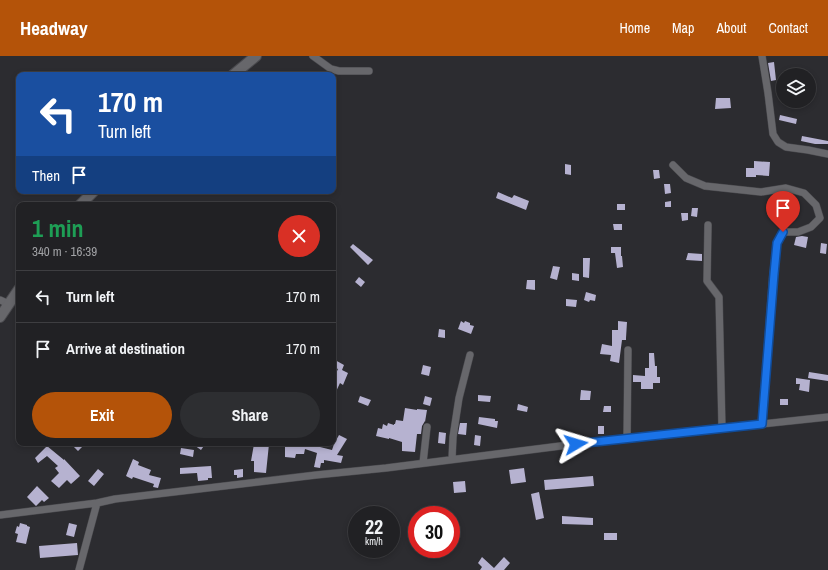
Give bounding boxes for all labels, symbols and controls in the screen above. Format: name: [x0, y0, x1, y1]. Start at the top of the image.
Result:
text: Headway: [20, 15, 88, 41]
text: Home: [619, 19, 650, 37]
text: Map: [672, 19, 694, 37]
text: About: [716, 19, 746, 37]
text: Contact: [768, 19, 808, 37]
map controls: [776, 68, 816, 108]
button: layers: [776, 68, 816, 108]
text: 170 m: [98, 83, 163, 121]
icon: left: [32, 88, 84, 140]
text: Turn left: [98, 119, 151, 144]
icon: arrive: [68, 164, 90, 186]
text: Then: [32, 165, 60, 186]
pin: [766, 191, 800, 232]
icon: arrive: [772, 197, 794, 219]
text: 1 min: [32, 212, 83, 244]
button: close: [278, 215, 320, 257]
text: 340 m · 16:39: [32, 243, 97, 260]
icon: left: [32, 286, 54, 308]
text: Turn left: [66, 286, 114, 307]
text: 170 m: [286, 286, 320, 307]
icon: arrive: [32, 338, 54, 360]
text: Arrive at destination: [66, 338, 185, 359]
text: 170 m: [286, 338, 320, 359]
button: Exit: [32, 392, 172, 438]
button: Share: [180, 392, 320, 438]
position arrow: [555, 423, 597, 465]
speed limit sign: 30: [408, 506, 460, 558]
text: 22: [365, 513, 383, 540]
text: km/h: [365, 535, 383, 548]

